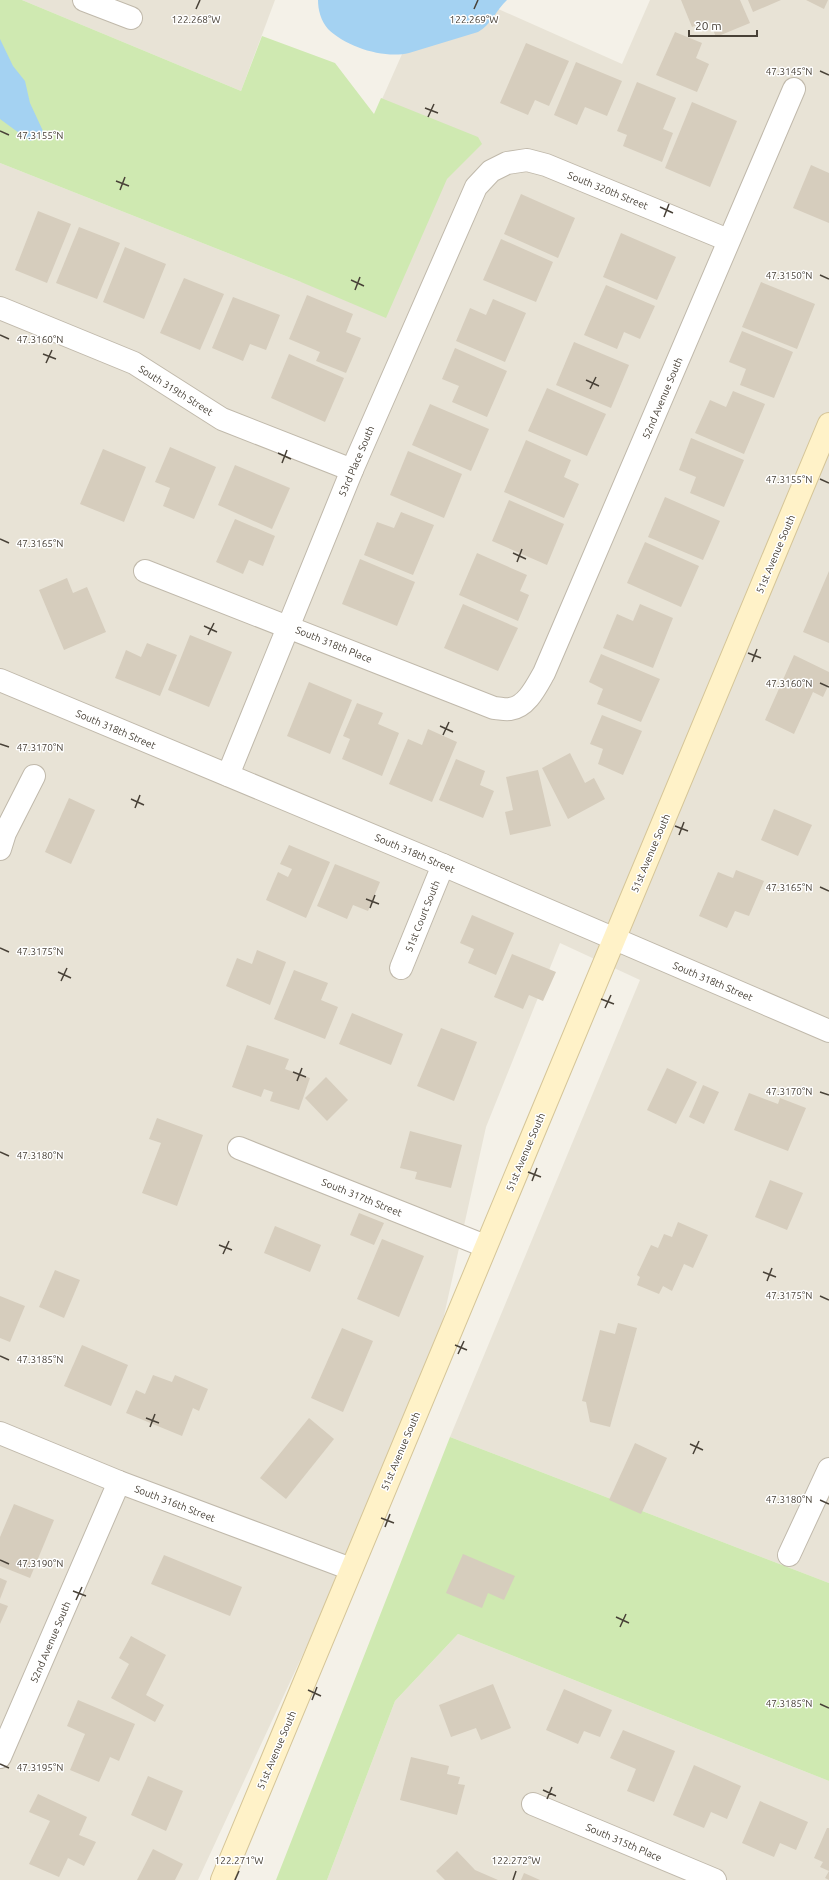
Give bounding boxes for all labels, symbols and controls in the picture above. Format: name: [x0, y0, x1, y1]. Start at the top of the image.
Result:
scale bar: [689, 12, 757, 38]
text: 122.268°W: [172, 14, 220, 25]
text: 122.269°W: [450, 14, 498, 25]
text: 20 m: [695, 19, 722, 32]
text: 47.3145°N: [766, 66, 812, 77]
text: 47.3155°N: [17, 130, 63, 141]
street label: South 320th Street: [566, 169, 650, 212]
text: 47.3150°N: [766, 270, 812, 281]
text: 47.3160°N: [17, 334, 63, 345]
street label: 52nd Avenue South: [640, 356, 685, 441]
street label: South 319th Street: [137, 363, 215, 418]
street label: 53rd Place South: [337, 424, 376, 498]
text: 47.3155°N: [766, 474, 812, 485]
street label: 51st Avenue South: [754, 513, 797, 595]
text: 47.3165°N: [17, 538, 63, 549]
street label: South 318th Place: [294, 624, 374, 665]
text: 47.3160°N: [766, 678, 812, 689]
street label: South 318th Street: [74, 708, 157, 751]
text: 47.3170°N: [17, 742, 63, 753]
street label: 51st Avenue South: [629, 812, 672, 894]
street label: South 318th Street: [373, 832, 456, 875]
street label: 51st Court South: [403, 879, 442, 953]
text: 47.3165°N: [766, 882, 812, 893]
text: 47.3175°N: [17, 946, 63, 957]
street label: South 318th Street: [671, 960, 754, 1003]
text: 47.3170°N: [766, 1086, 812, 1097]
street label: 51st Avenue South: [504, 1111, 547, 1193]
text: 47.3180°N: [17, 1150, 63, 1161]
street label: South 317th Street: [320, 1176, 404, 1219]
text: 47.3175°N: [766, 1290, 812, 1301]
text: 47.3185°N: [17, 1354, 63, 1365]
street label: 51st Avenue South: [379, 1410, 422, 1492]
street label: South 316th Street: [133, 1483, 217, 1524]
text: 47.3180°N: [766, 1494, 812, 1505]
text: 47.3190°N: [17, 1558, 63, 1569]
street label: 52nd Avenue South: [28, 1600, 73, 1685]
text: 47.3185°N: [766, 1698, 812, 1709]
street label: 51st Avenue South: [255, 1709, 298, 1791]
text: 47.3195°N: [17, 1762, 63, 1773]
street label: South 315th Place: [584, 1821, 663, 1863]
text: 122.271°W: [215, 1855, 263, 1866]
text: 122.272°W: [492, 1855, 540, 1866]

